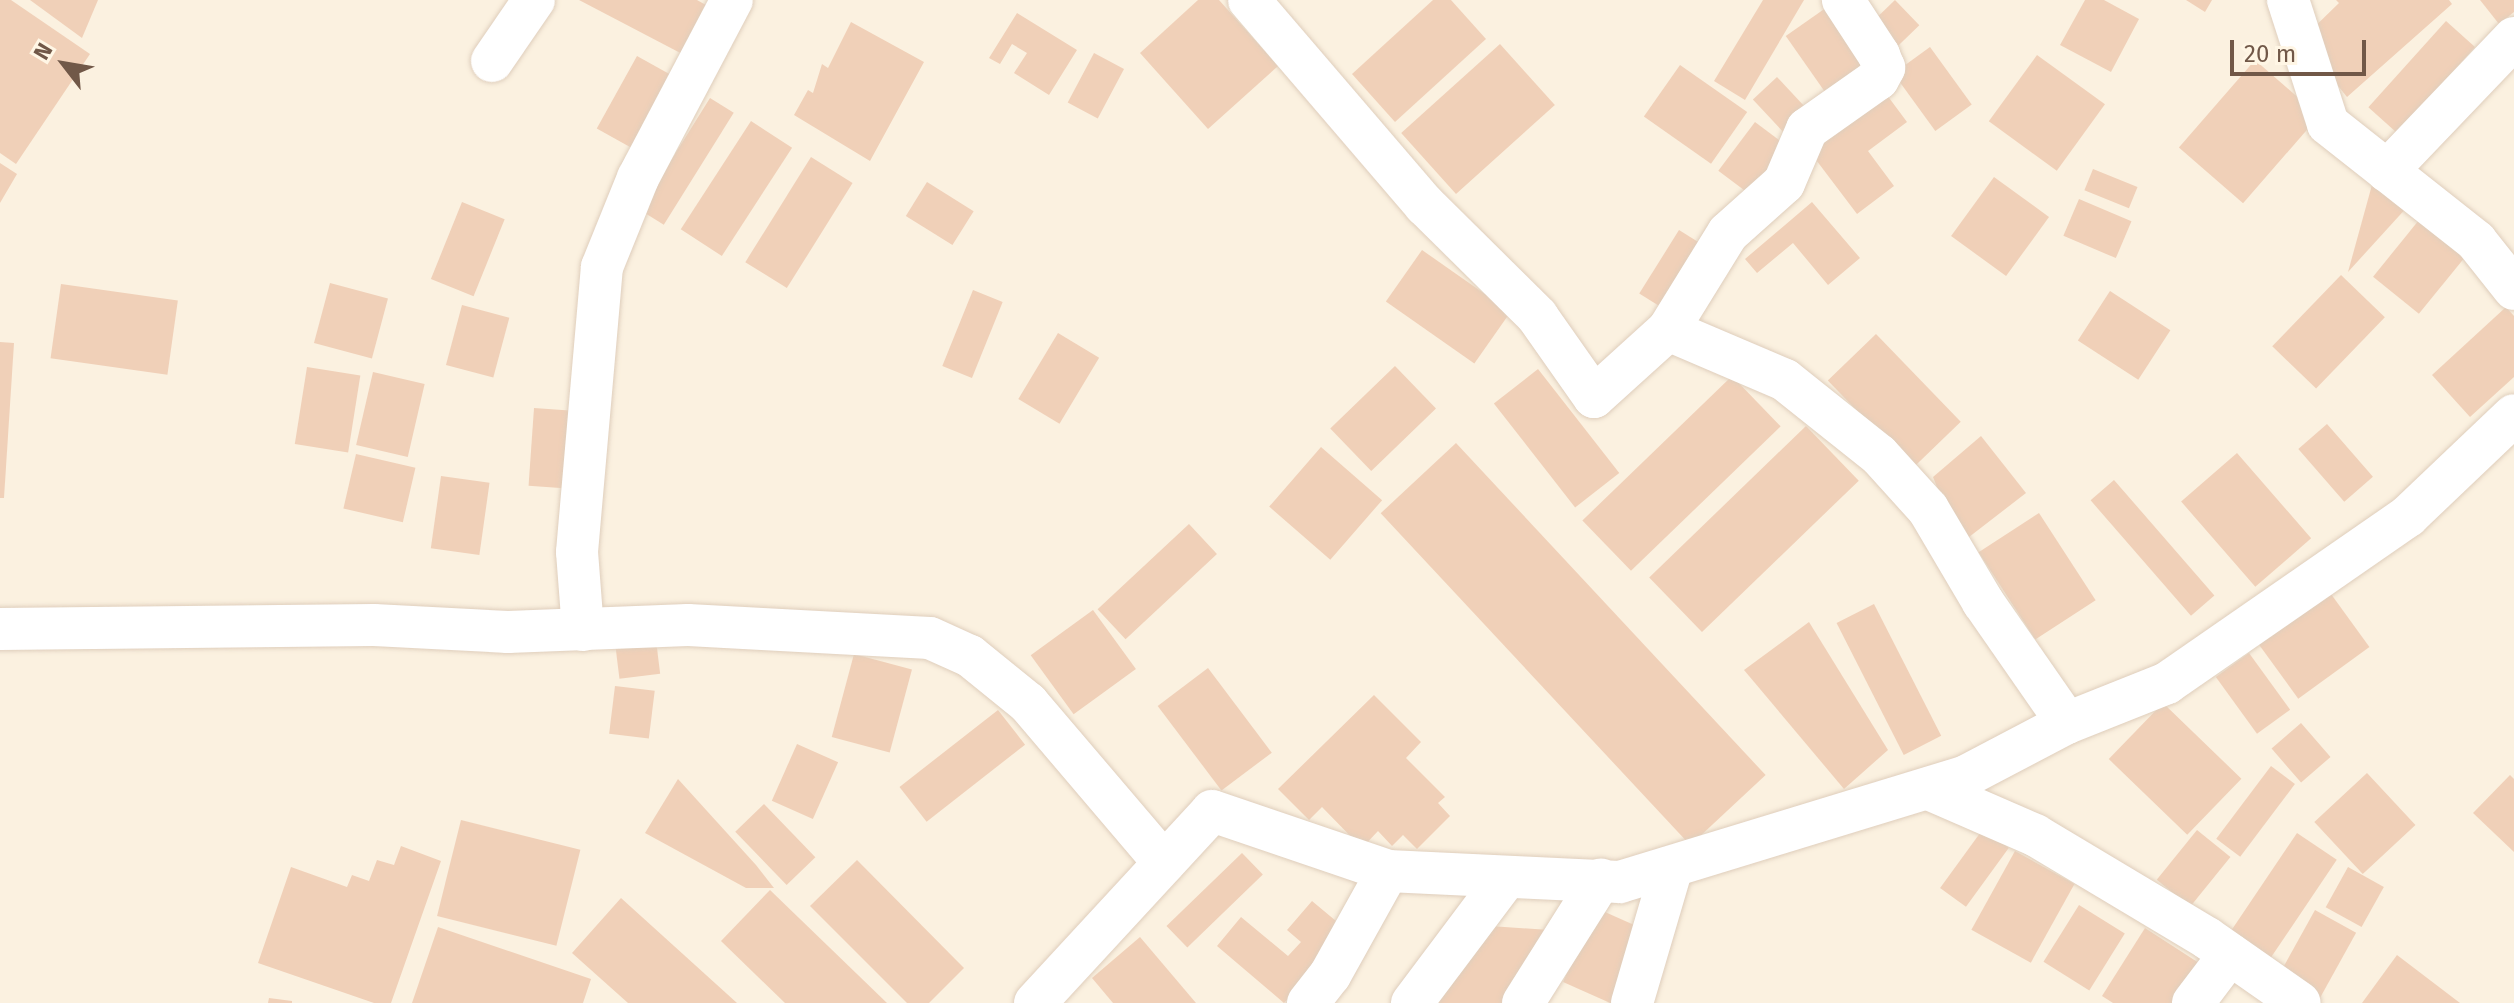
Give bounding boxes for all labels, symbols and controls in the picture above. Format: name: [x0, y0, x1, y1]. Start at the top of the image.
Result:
north arrow: [24, 24, 104, 104]
scale bar: [2234, 24, 2370, 74]
text: N: [28, 38, 58, 65]
text: 20 m: [2244, 40, 2296, 68]

